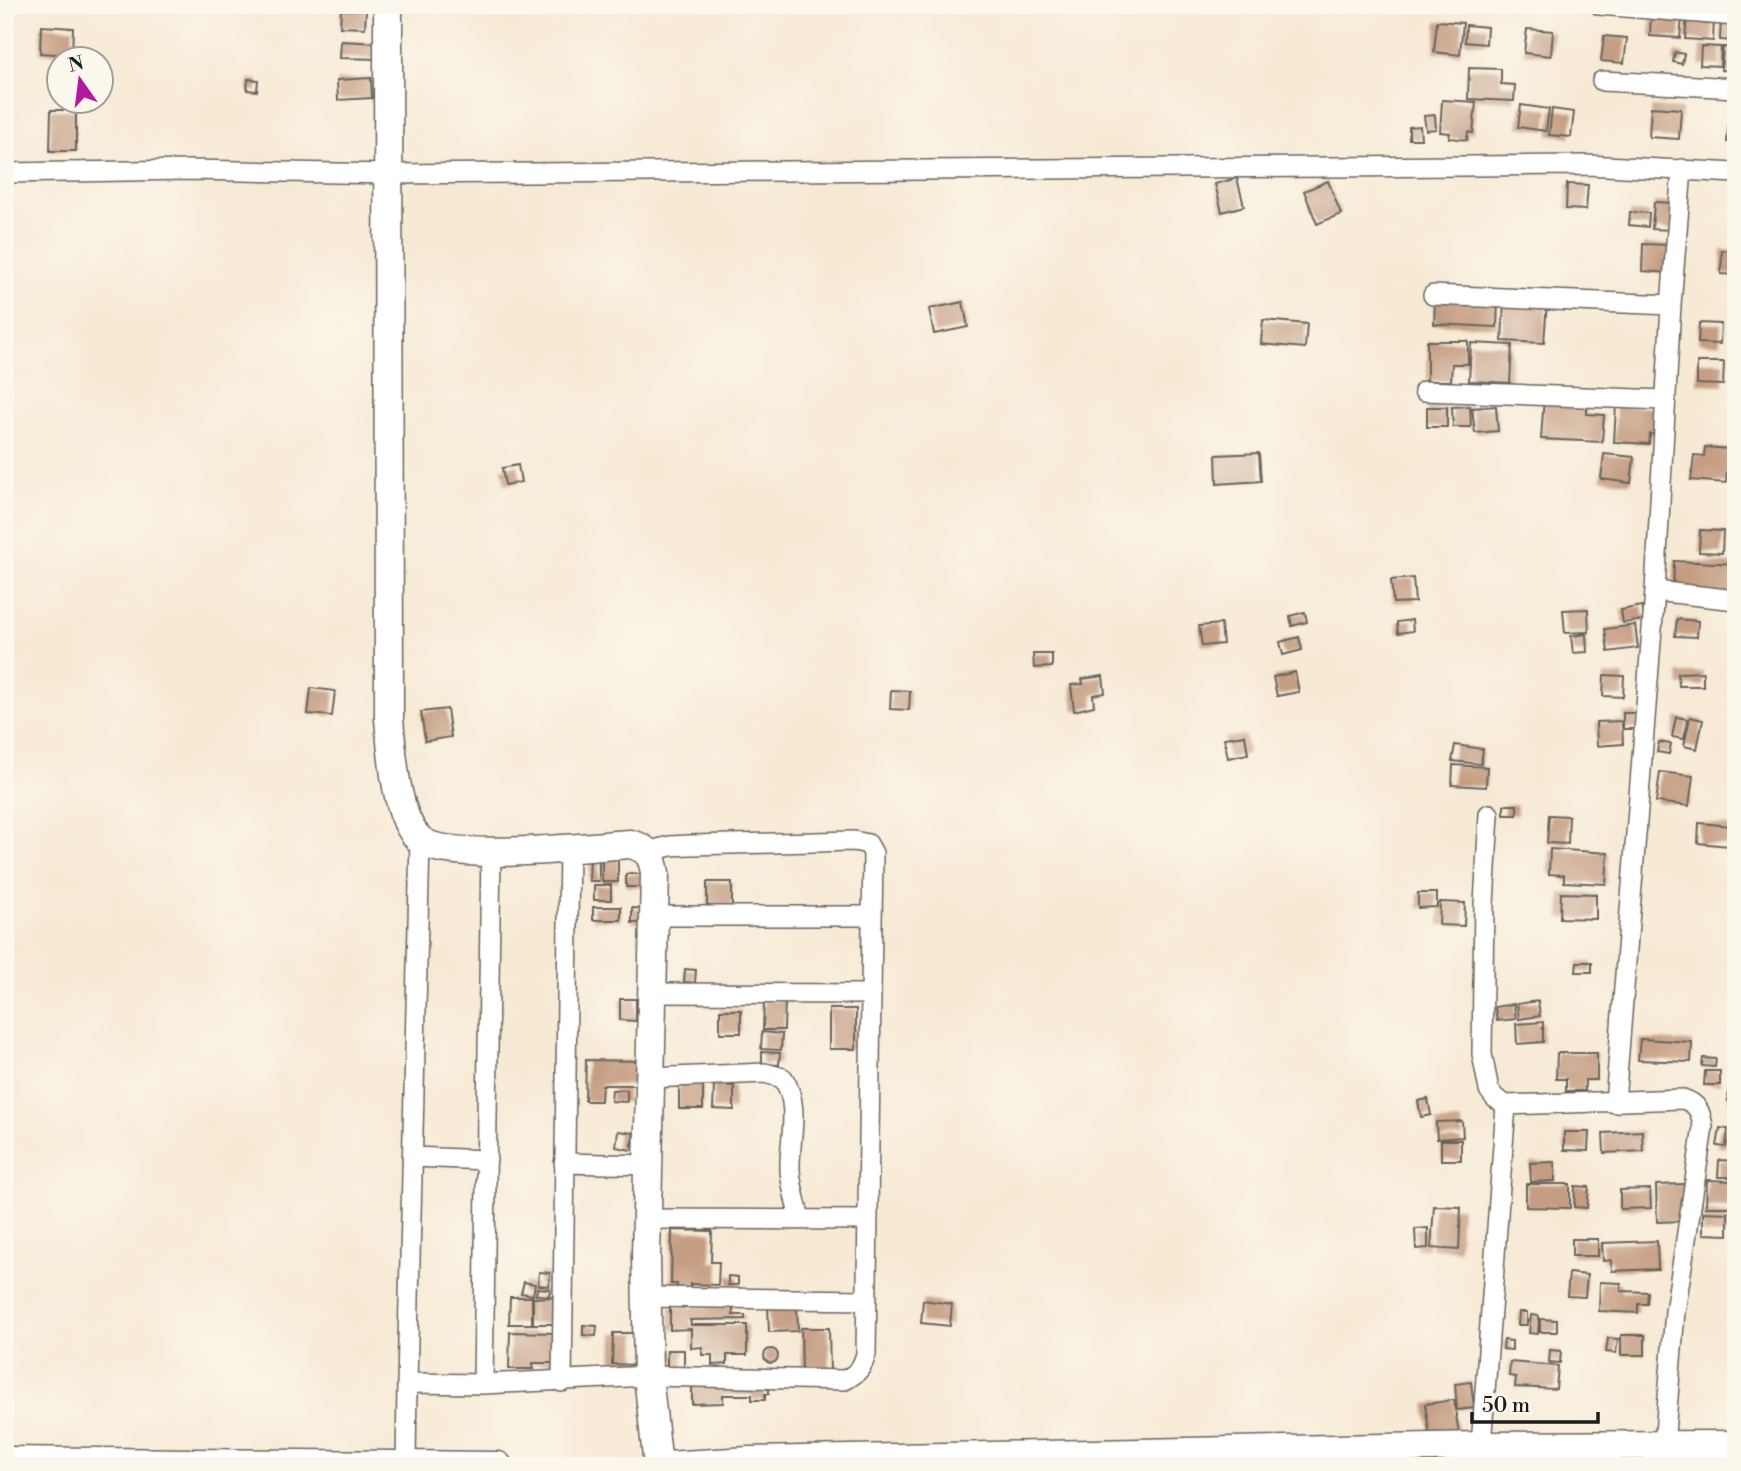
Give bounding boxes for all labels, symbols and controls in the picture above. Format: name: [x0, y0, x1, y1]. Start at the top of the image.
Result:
north arrow: [46, 46, 116, 116]
text: N: [66, 51, 86, 78]
scale bar: [1472, 1380, 1598, 1424]
text: 50 m: [1482, 1393, 1530, 1419]

